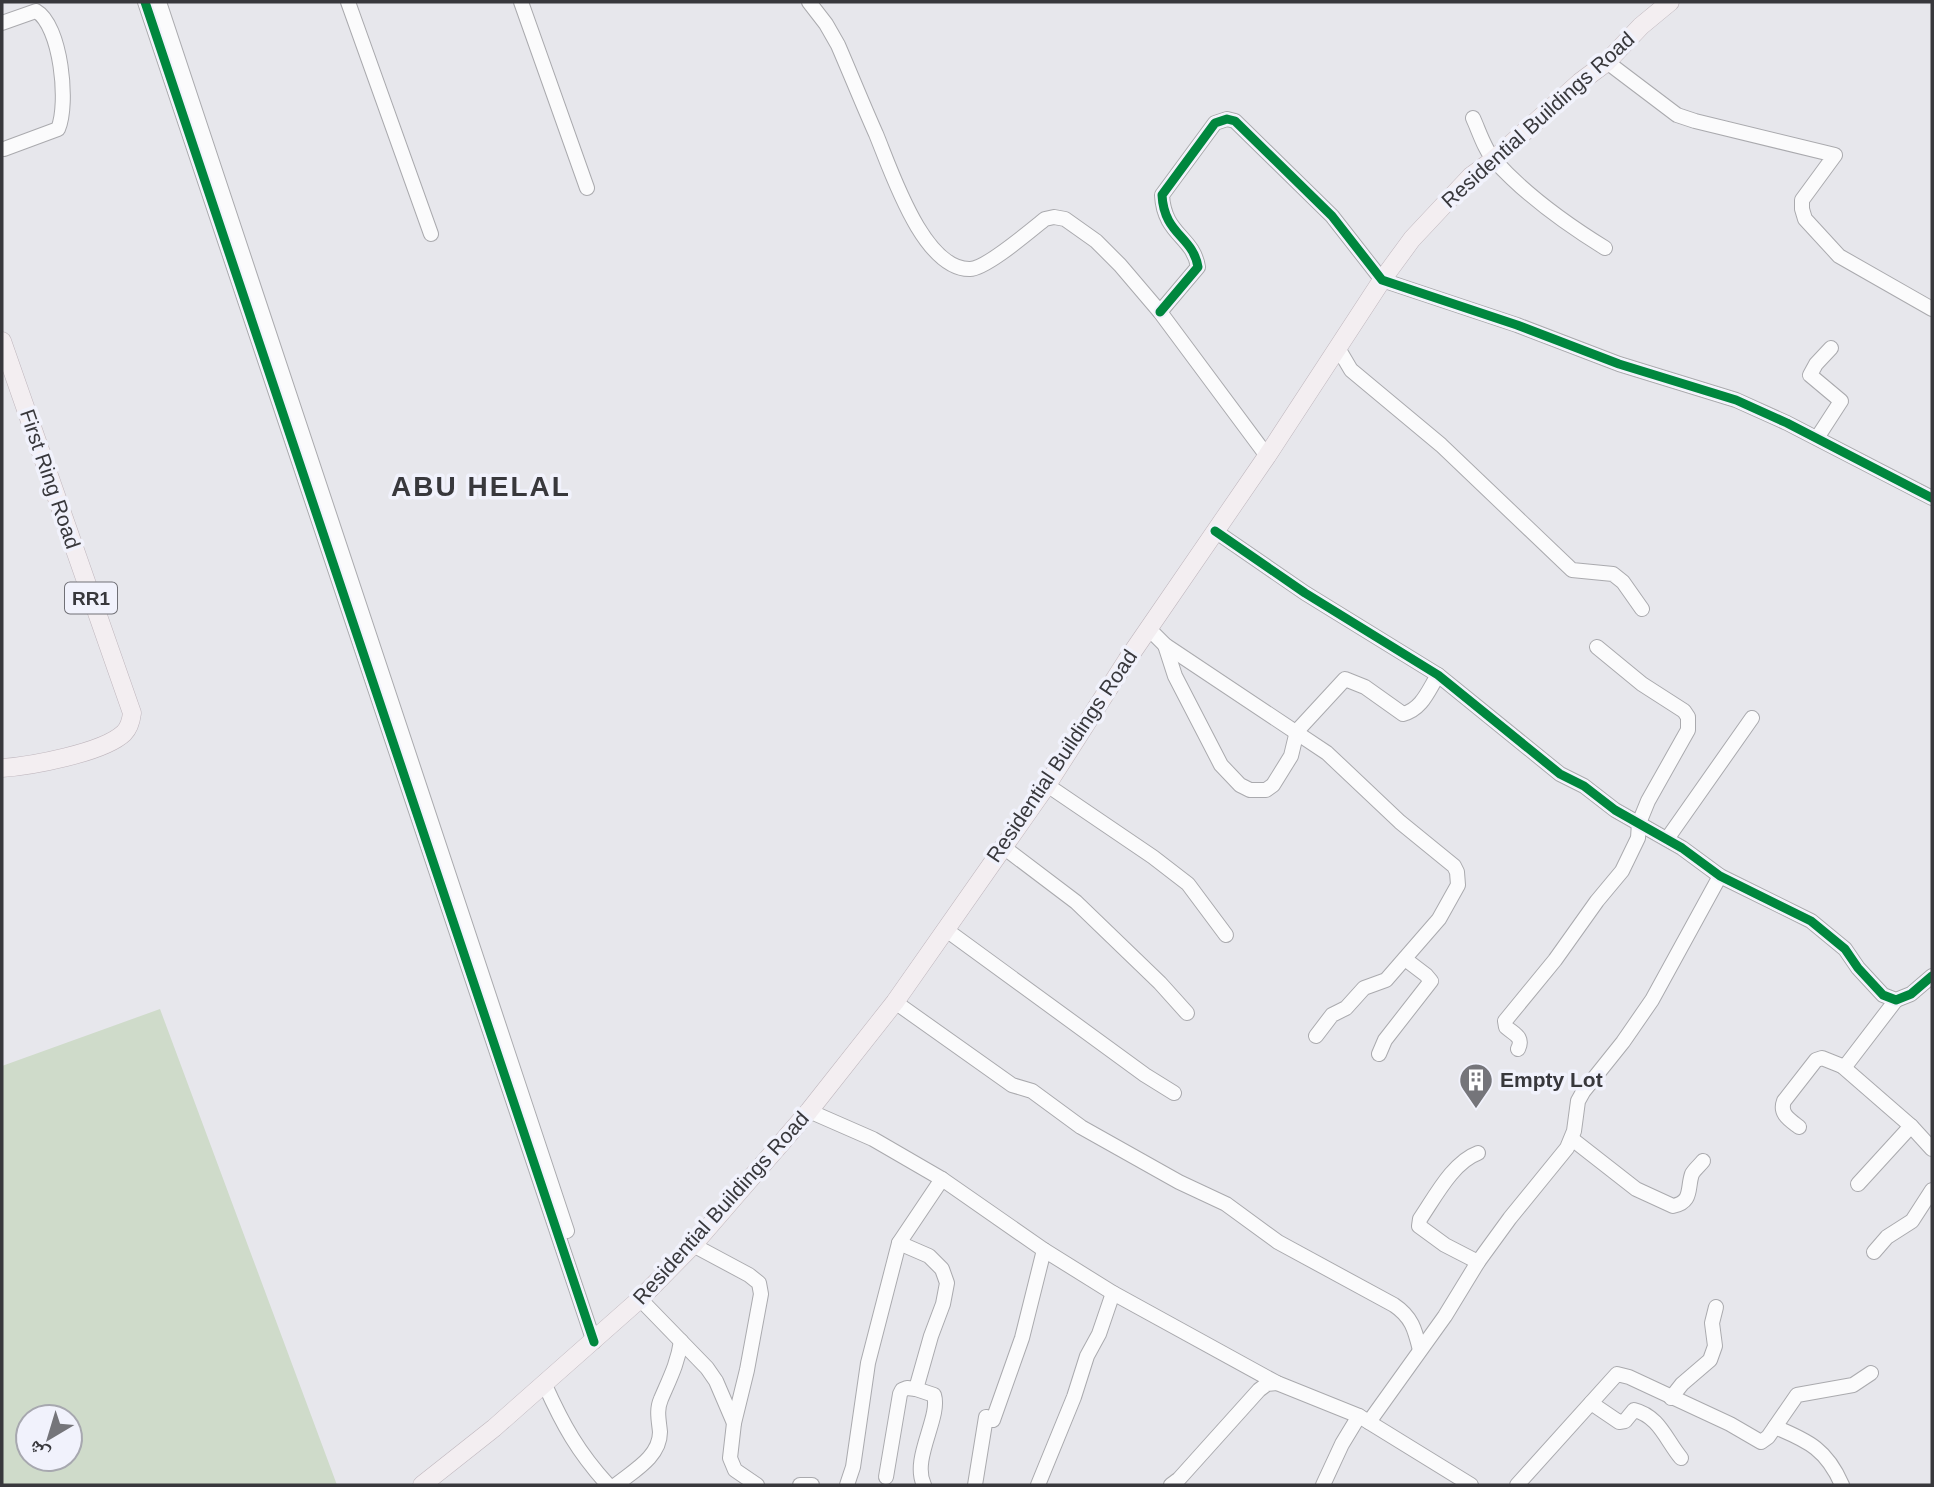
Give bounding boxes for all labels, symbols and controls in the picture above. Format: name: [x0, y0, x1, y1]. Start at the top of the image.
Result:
street label: Residential Buildings Road: [1437, 27, 1639, 212]
street label: First Ring Road: [16, 406, 85, 552]
district label: ABU HELAL: [391, 471, 571, 502]
road number: RR1: [65, 582, 117, 614]
street label: Residential Buildings Road: [982, 645, 1141, 866]
building icon: Empty Lot: [1457, 1061, 1495, 1110]
place label: Empty Lot: [1500, 1068, 1603, 1091]
street label: Residential Buildings Road: [628, 1107, 813, 1309]
north arrow: [14, 1403, 84, 1473]
text: ش: [24, 1436, 54, 1465]

